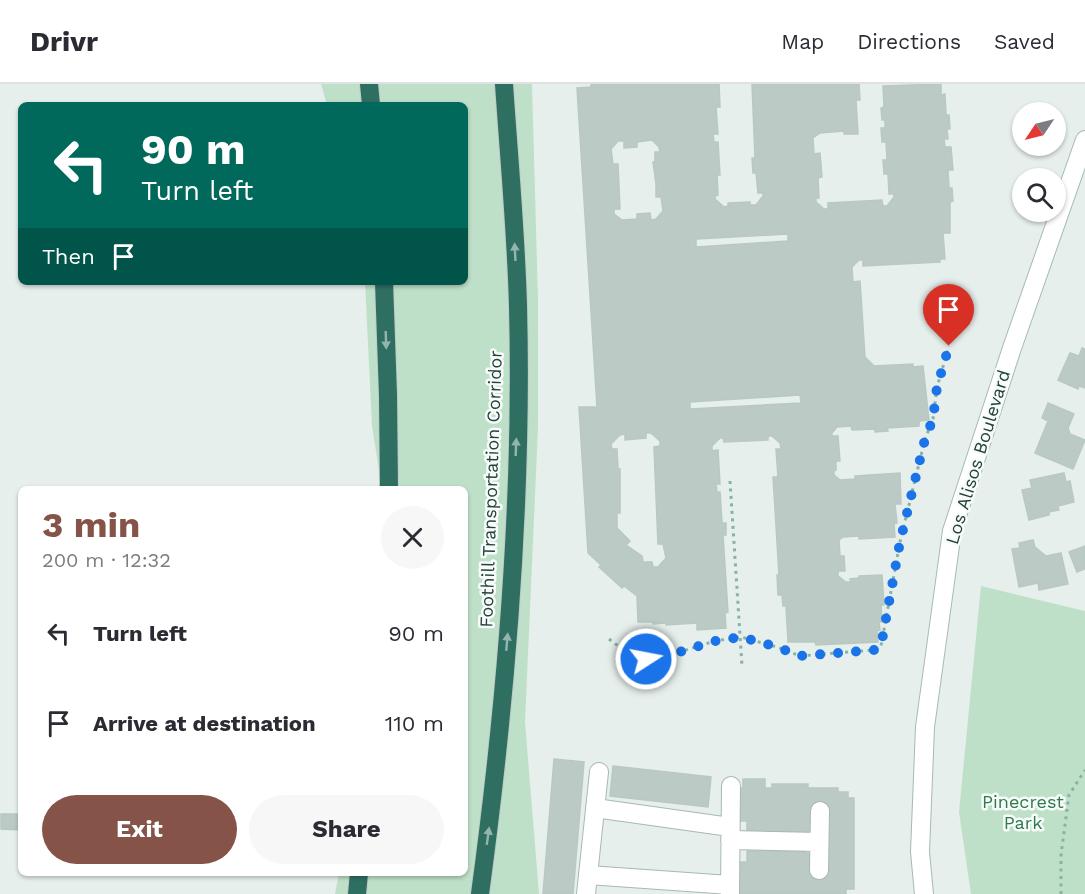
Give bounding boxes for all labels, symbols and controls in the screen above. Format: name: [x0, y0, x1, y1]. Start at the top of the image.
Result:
text: Drivr: [30, 25, 98, 58]
text: Map: [781, 29, 824, 54]
text: Directions: [857, 29, 961, 54]
text: Saved: [994, 29, 1055, 54]
north arrow: [1012, 102, 1066, 156]
map controls: [1012, 102, 1066, 222]
text: 90 m: [141, 125, 245, 174]
icon: left: [42, 126, 120, 204]
button: search: [1012, 168, 1066, 222]
text: Turn left: [141, 175, 253, 207]
icon: arrive: [107, 240, 140, 273]
one-way arrow: [510, 243, 519, 262]
text: Then: [42, 244, 95, 269]
pin: [923, 284, 974, 346]
icon: arrive: [932, 293, 965, 326]
one-way arrow: [382, 331, 391, 350]
street label: Foothill Transportation Corridor: [475, 350, 506, 628]
street label: Los Alisos Boulevard: [941, 367, 1014, 547]
one-way arrow: [512, 438, 521, 457]
text: 3 min: [42, 504, 140, 546]
button: close: [381, 506, 444, 569]
text: 200 m · 12:32: [42, 548, 171, 572]
icon: left: [42, 617, 75, 650]
text: Turn left: [93, 621, 187, 646]
text: 90 m: [388, 621, 444, 646]
position arrow: [614, 627, 678, 691]
one-way arrow: [502, 632, 512, 651]
icon: arrive: [42, 707, 75, 740]
text: Arrive at destination: [93, 711, 316, 736]
text: 110 m: [385, 711, 444, 736]
park label: Pinecrest Park: [982, 791, 1064, 833]
button: Exit: [42, 795, 237, 864]
button: Share: [249, 795, 444, 864]
one-way arrow: [483, 826, 492, 845]

